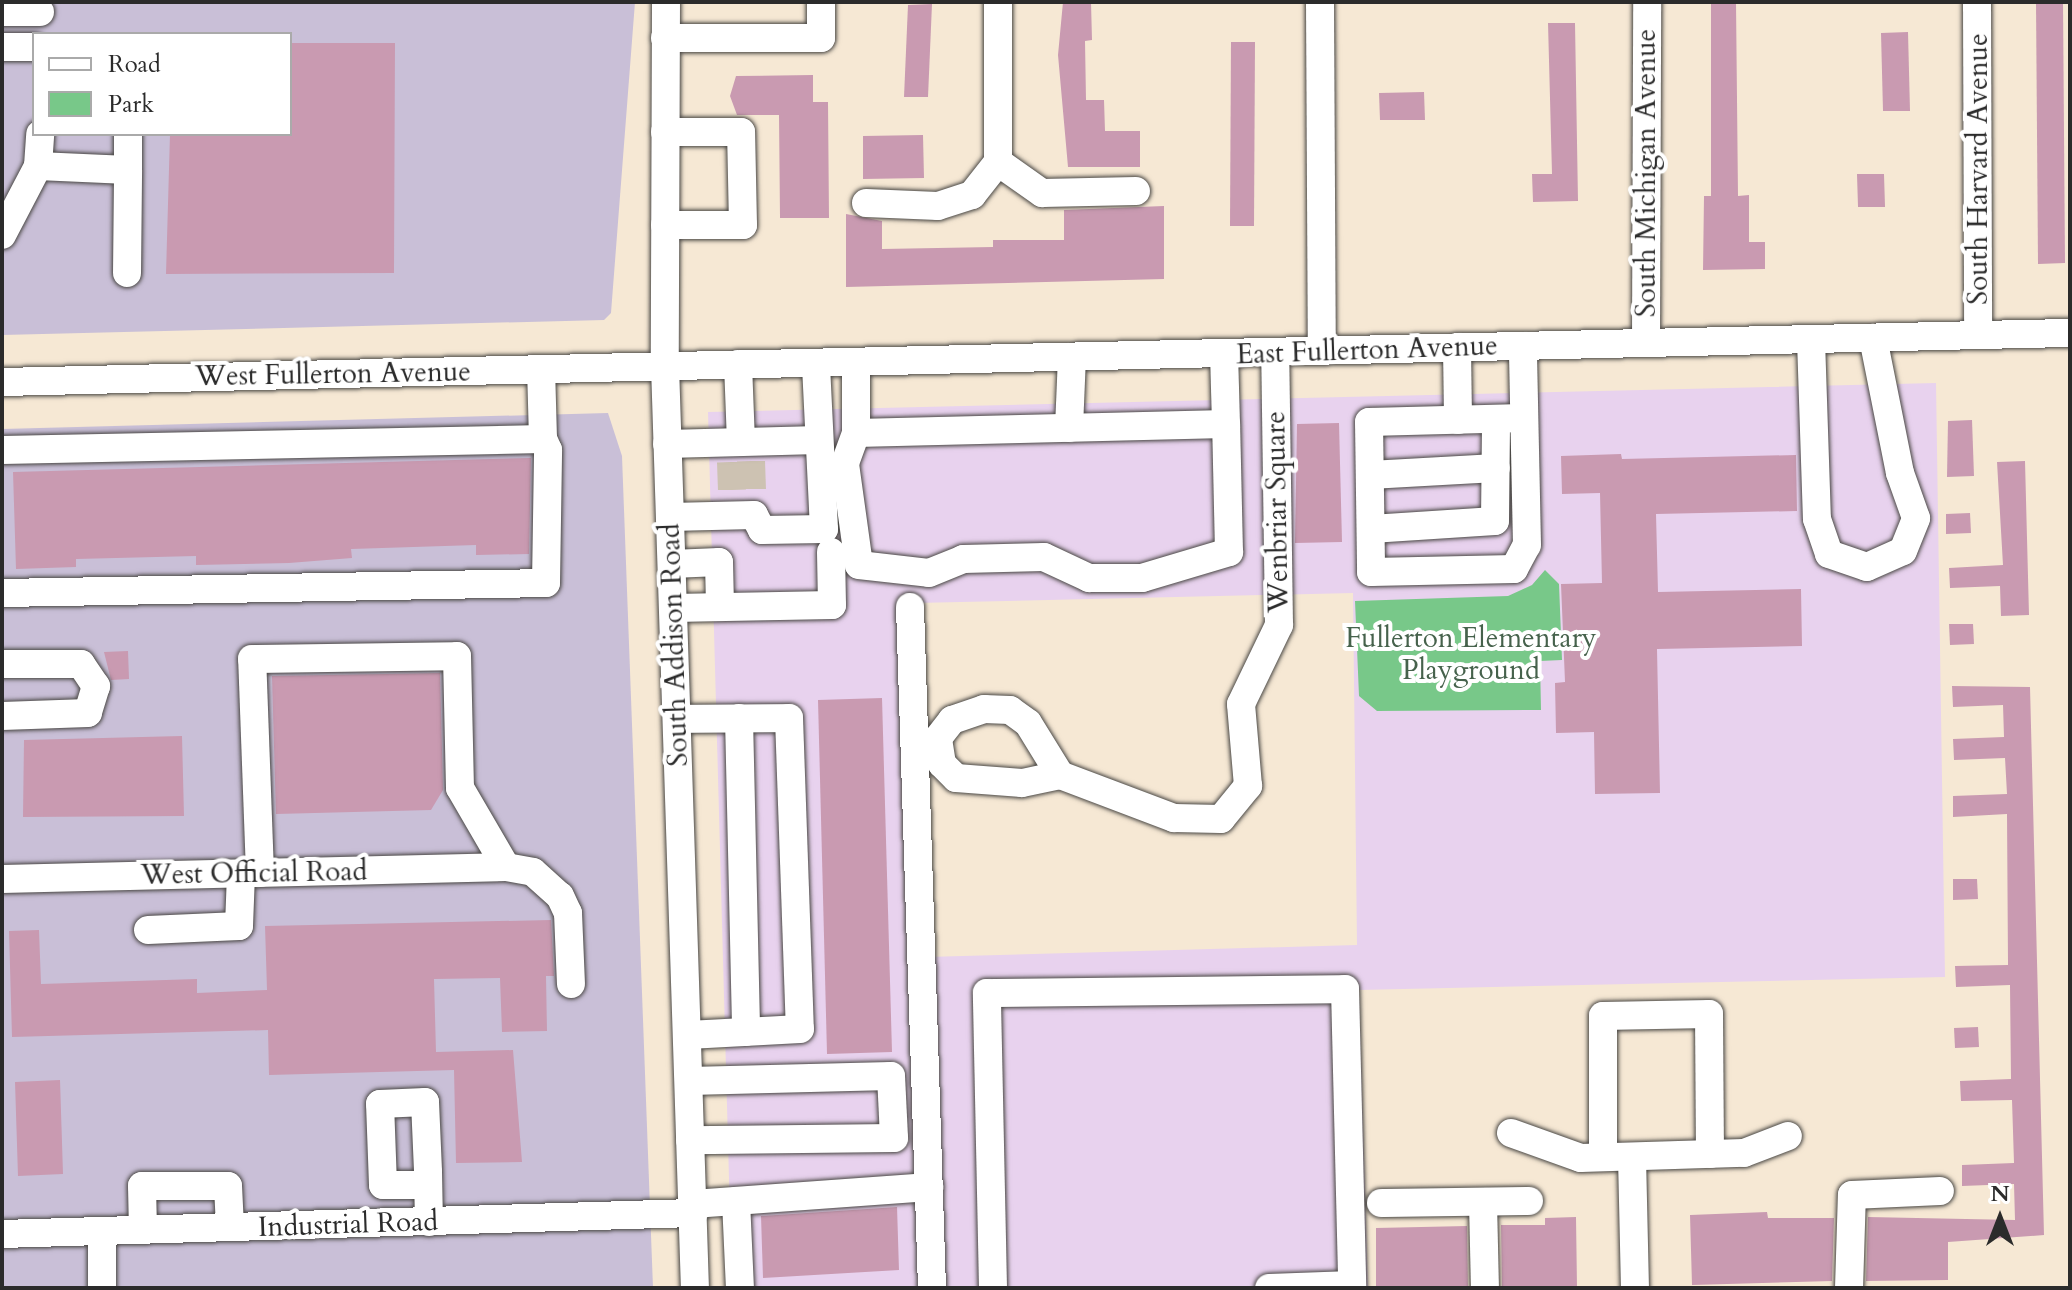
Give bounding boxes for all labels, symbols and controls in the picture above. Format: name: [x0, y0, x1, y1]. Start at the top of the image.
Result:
street label: South Michigan Avenue: [1629, 29, 1663, 317]
legend: [32, 32, 292, 136]
street label: South Harvard Avenue: [1961, 33, 1995, 305]
text: Road: [108, 48, 161, 81]
text: Park: [108, 88, 154, 121]
street label: East Fullerton Avenue: [1236, 329, 1498, 371]
street label: West Fullerton Avenue: [195, 355, 471, 393]
street label: Wenbriar Square: [1258, 411, 1296, 613]
street label: South Addison Road: [653, 523, 695, 767]
park label: Fullerton Elementary Playground: [1345, 621, 1597, 687]
street label: West Official Road: [140, 854, 368, 892]
north arrow: [1960, 1178, 2040, 1258]
text: N: [1990, 1179, 2010, 1209]
street label: Industrial Road: [257, 1204, 439, 1244]

